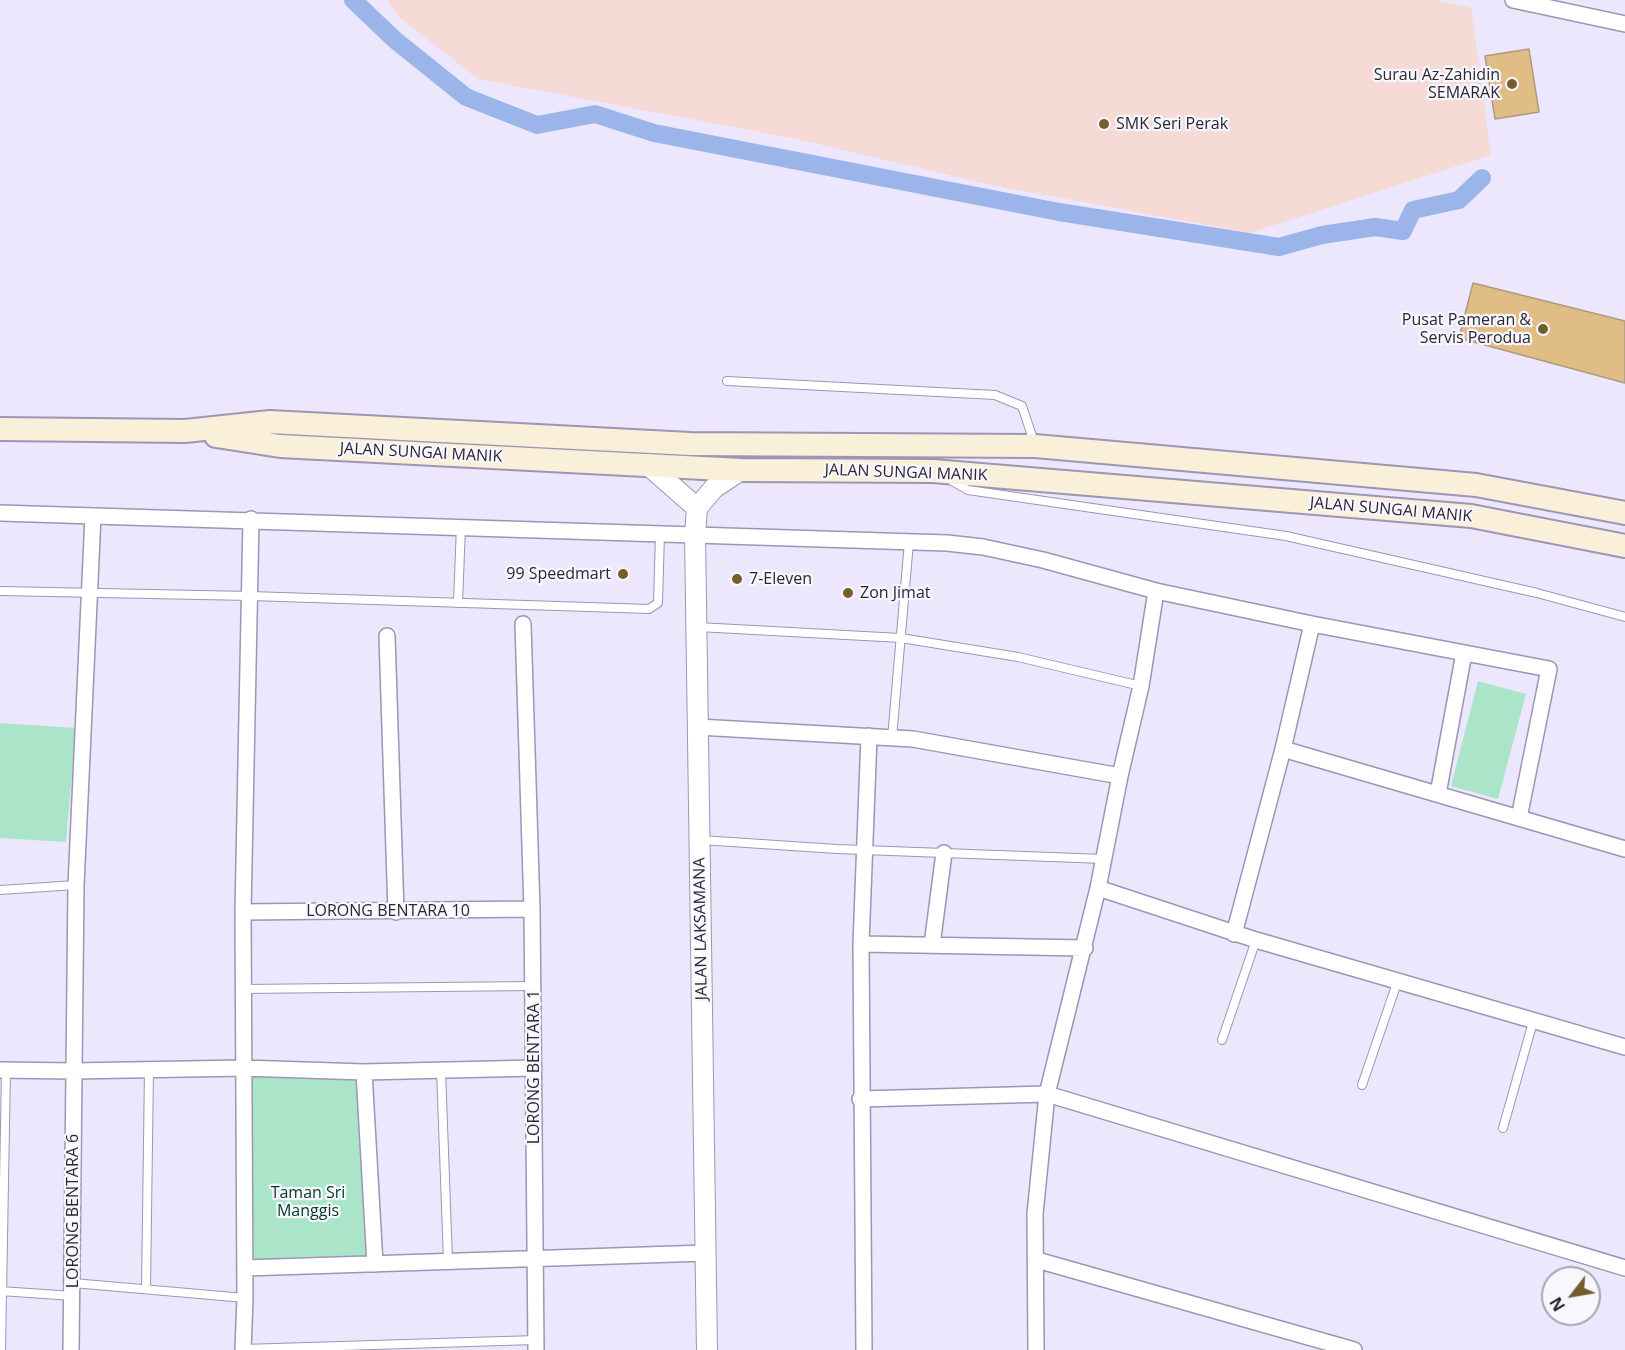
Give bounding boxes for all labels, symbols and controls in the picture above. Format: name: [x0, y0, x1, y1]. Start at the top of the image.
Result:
place label: Surau Az-Zahidin SEMARAK: [1374, 65, 1500, 103]
marker: Surau Az-Zahidin SEMARAK: [1505, 77, 1519, 91]
place label: SMK Seri Perak: [1116, 114, 1228, 134]
marker: SMK Seri Perak: [1097, 117, 1111, 131]
place label: Pusat Pameran & Servis Perodua: [1402, 310, 1531, 348]
marker: Pusat Pameran & Servis Perodua: [1536, 322, 1550, 336]
street label: JALAN SUNGAI MANIK: [339, 439, 503, 467]
street label: JALAN SUNGAI MANIK: [824, 461, 988, 485]
street label: JALAN SUNGAI MANIK: [1309, 493, 1473, 527]
place label: 99 Speedmart: [506, 564, 611, 584]
marker: 99 Speedmart: [616, 567, 630, 581]
place label: 7-Eleven: [749, 569, 812, 589]
marker: 7-Eleven: [730, 572, 744, 586]
place label: Zon Jimat: [860, 583, 930, 603]
marker: Zon Jimat: [841, 586, 855, 600]
street label: JALAN LAKSAMANA: [690, 857, 712, 1001]
street label: LORONG BENTARA 10: [306, 901, 470, 921]
street label: LORONG BENTARA 1: [524, 990, 544, 1144]
street label: LORONG BENTARA 6: [63, 1134, 83, 1288]
park label: Taman Sri Manggis: [271, 1183, 345, 1221]
north arrow: [1541, 1266, 1601, 1326]
text: N: [1545, 1293, 1570, 1315]

